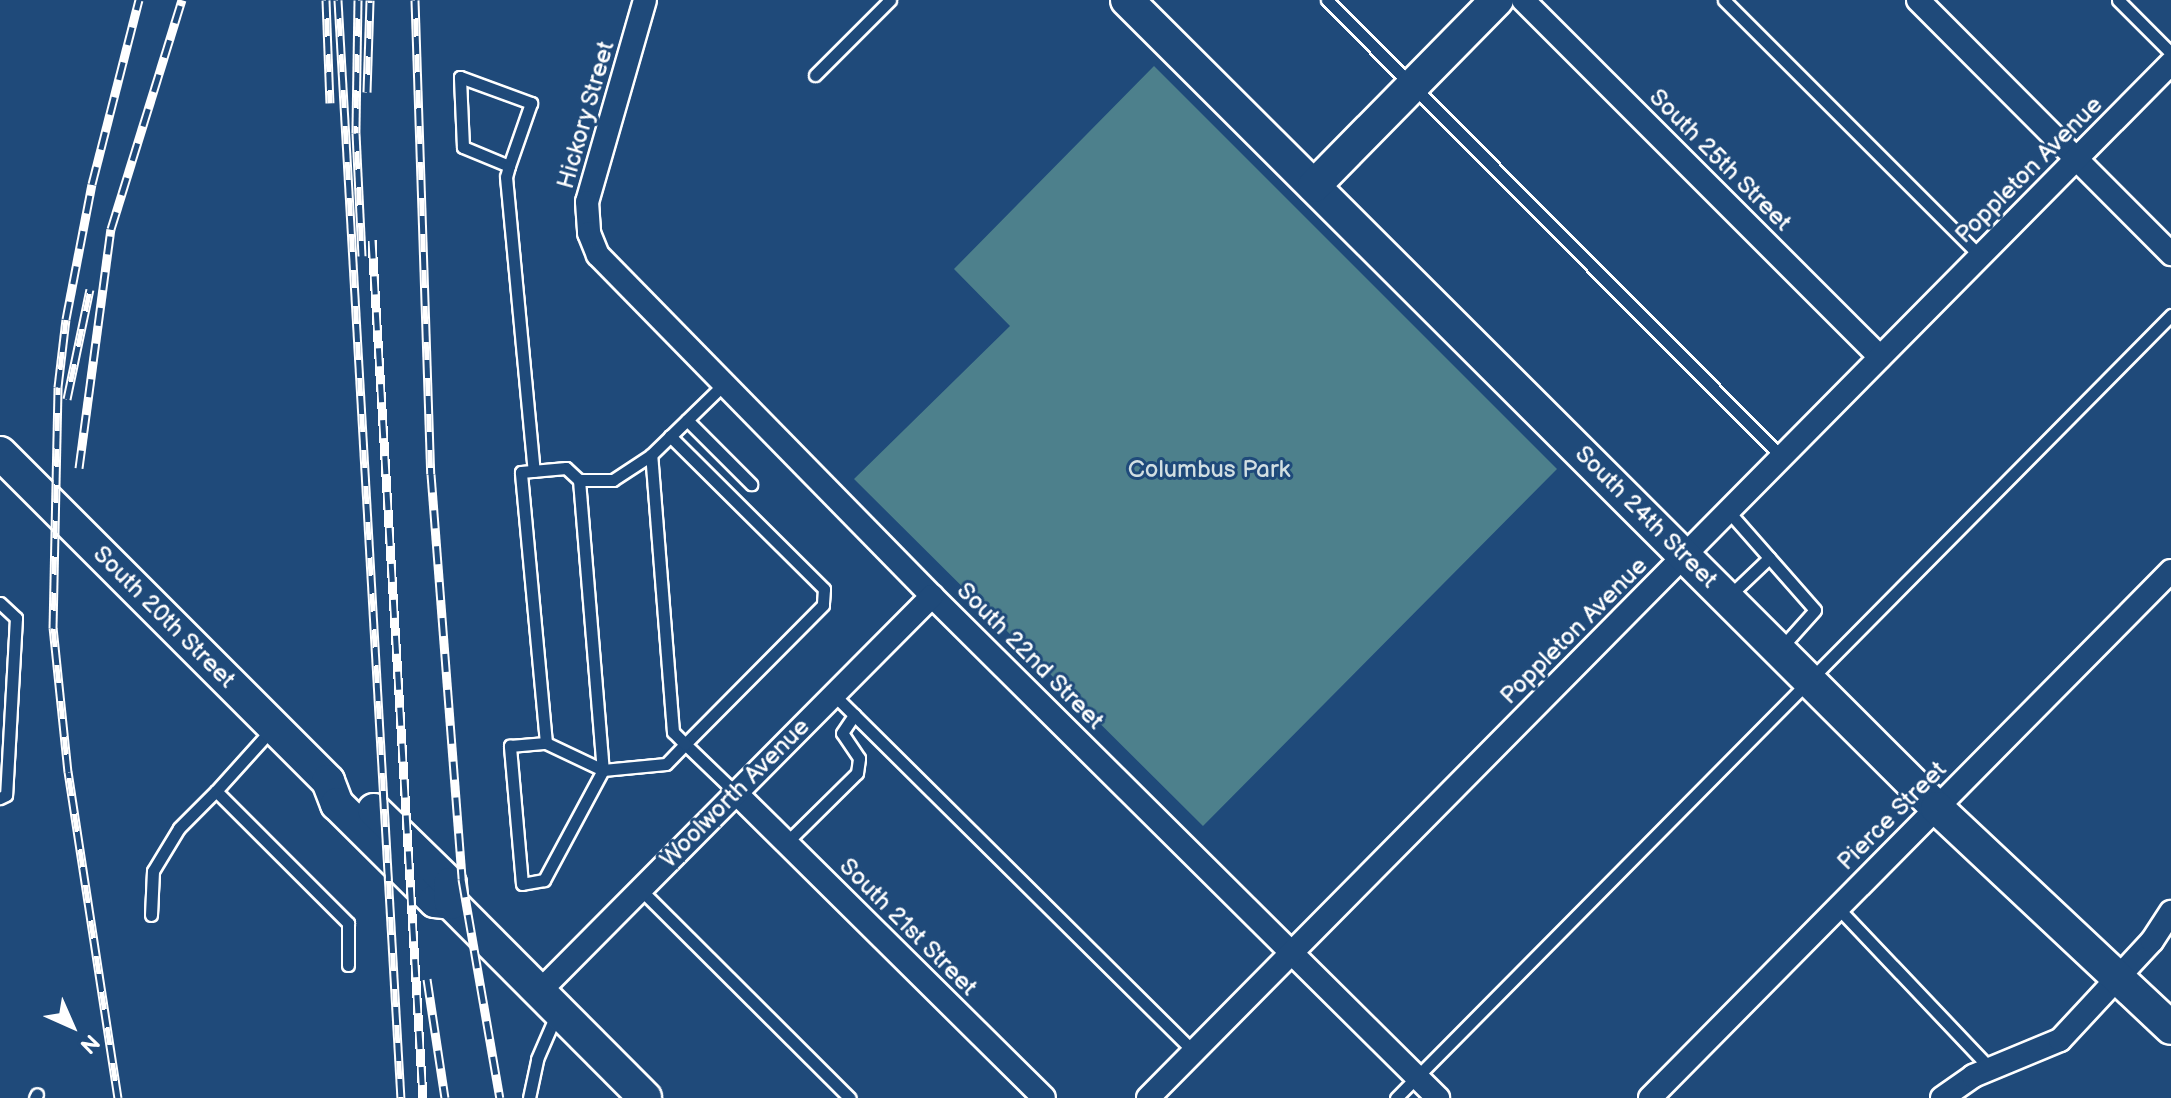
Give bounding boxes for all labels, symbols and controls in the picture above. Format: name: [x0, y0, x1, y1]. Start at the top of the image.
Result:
street label: Hickory Street: [551, 37, 621, 193]
street label: South 25th Street: [1643, 83, 1797, 237]
street label: Poppleton Avenue: [1950, 91, 2108, 249]
street label: South 24th Street: [1569, 440, 1723, 594]
park label: Columbus Park: [1128, 456, 1290, 484]
street label: South 20th Street: [87, 540, 241, 694]
street label: Poppleton Avenue: [1495, 552, 1653, 710]
street label: South 22nd Street: [950, 576, 1110, 736]
street label: Woolworth Avenue: [654, 712, 816, 874]
street label: Pierce Street: [1831, 755, 1953, 877]
street label: South 21st Street: [833, 852, 983, 1002]
north arrow: [32, 986, 112, 1066]
text: N: [74, 1028, 105, 1059]

